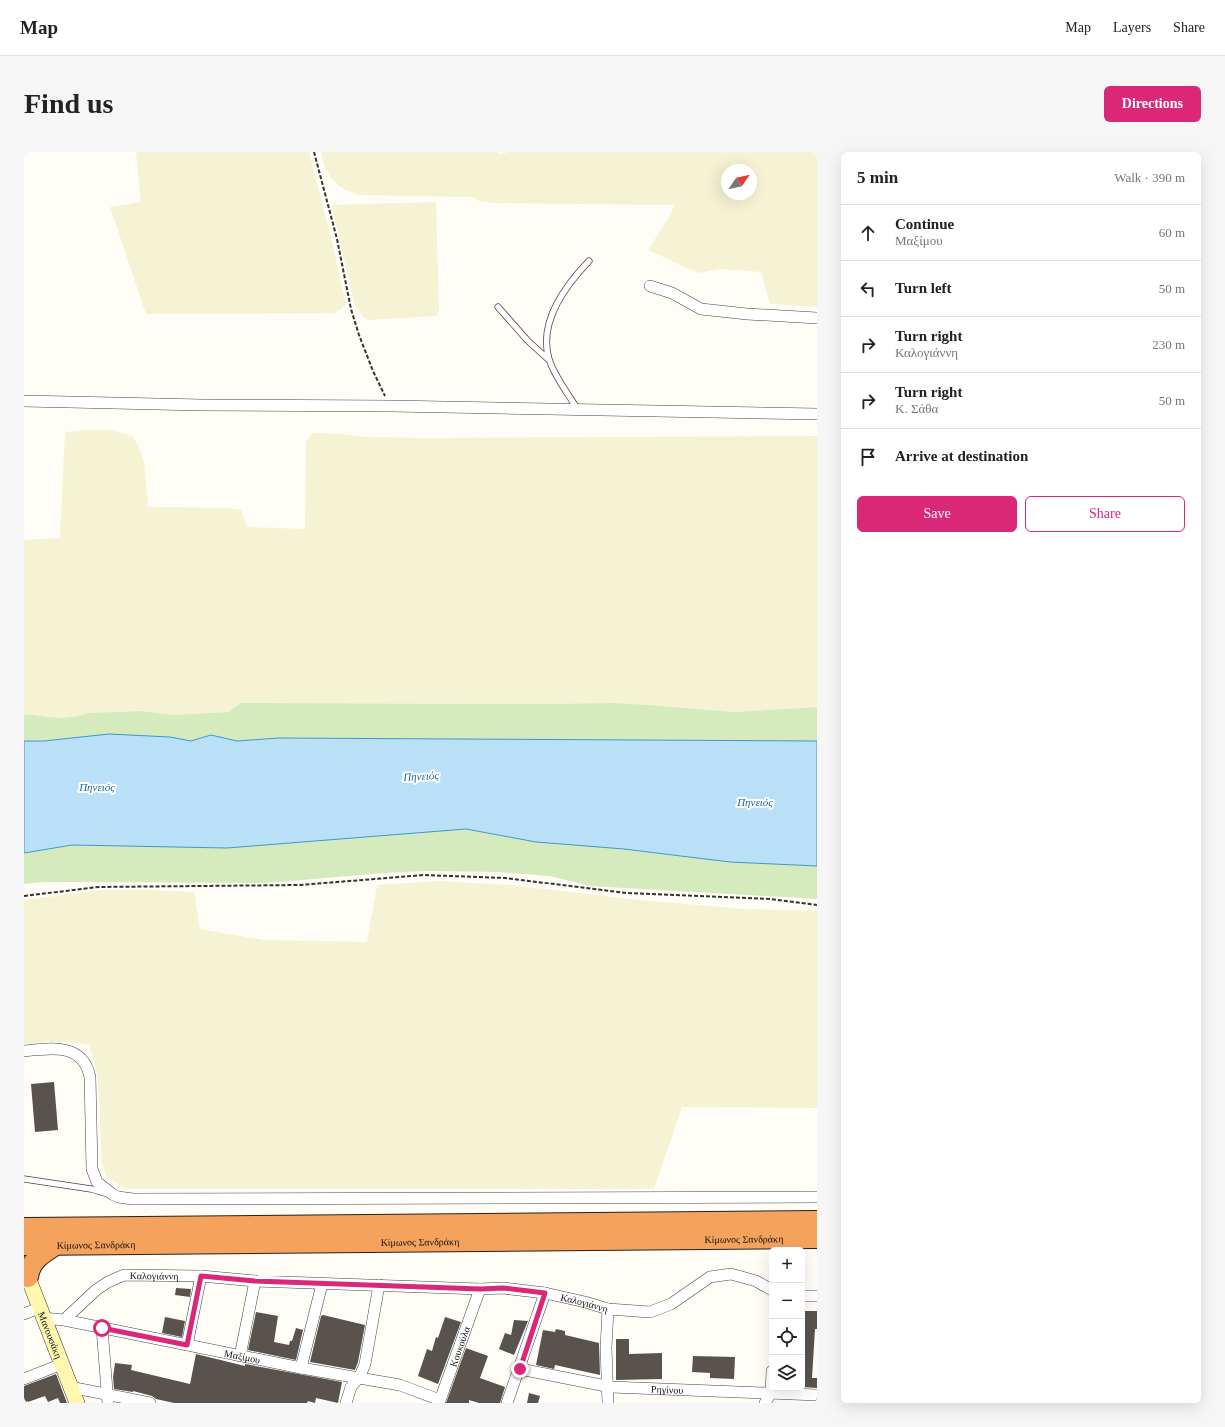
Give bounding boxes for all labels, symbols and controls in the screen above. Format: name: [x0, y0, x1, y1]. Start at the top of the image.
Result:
text: Map: [20, 17, 58, 38]
text: Map: [1065, 20, 1091, 35]
text: Layers: [1113, 20, 1151, 35]
text: Share: [1173, 20, 1205, 35]
button: Directions: [1104, 86, 1201, 122]
text: Find us: [24, 88, 114, 119]
north arrow: [721, 164, 757, 200]
text: 5 min: [857, 168, 898, 187]
text: Walk · 390 m: [1114, 170, 1185, 185]
text: Continue: [895, 216, 954, 232]
icon: ahead: [857, 222, 879, 244]
text: 60 m: [1159, 225, 1185, 240]
text: Μαξίμου: [895, 233, 943, 248]
icon: left: [857, 278, 879, 300]
text: Turn left: [895, 280, 952, 296]
text: 50 m: [1159, 281, 1185, 296]
text: Turn right: [895, 328, 962, 344]
icon: right: [857, 334, 879, 356]
text: 230 m: [1152, 337, 1185, 352]
text: Καλογιάννη: [895, 345, 958, 360]
text: Turn right: [895, 384, 962, 400]
icon: right: [857, 390, 879, 412]
text: 50 m: [1159, 393, 1185, 408]
text: Κ. Σάθα: [895, 401, 938, 416]
icon: arrive: [857, 446, 879, 468]
text: Arrive at destination: [895, 448, 1028, 464]
button: Save: [857, 496, 1017, 532]
button: Share: [1025, 496, 1185, 532]
water label: Πηνειός: [402, 769, 440, 783]
water label: Πηνειός: [78, 781, 115, 793]
water label: Πηνειός: [736, 796, 773, 808]
street label: Κίμωνος Σανδράκη: [705, 1233, 783, 1245]
street label: Κίμωνος Σανδράκη: [381, 1236, 459, 1248]
street label: Κίμωνος Σανδράκη: [57, 1239, 135, 1251]
map controls: [769, 1247, 805, 1391]
button: +: [769, 1247, 805, 1283]
street label: Καλογιάννη: [130, 1270, 179, 1282]
button: −: [769, 1283, 805, 1319]
street label: Καλογιάννη: [560, 1292, 609, 1315]
street label: Μανουσάκη: [36, 1310, 64, 1360]
route start: [93, 1319, 111, 1337]
button: locate: [769, 1319, 805, 1355]
street label: Κουκούλα: [447, 1324, 472, 1368]
street label: Μαξίμου: [223, 1348, 261, 1366]
button: layers: [769, 1355, 805, 1391]
route end: [511, 1360, 529, 1378]
street label: Ρηγίνου: [651, 1384, 684, 1396]

